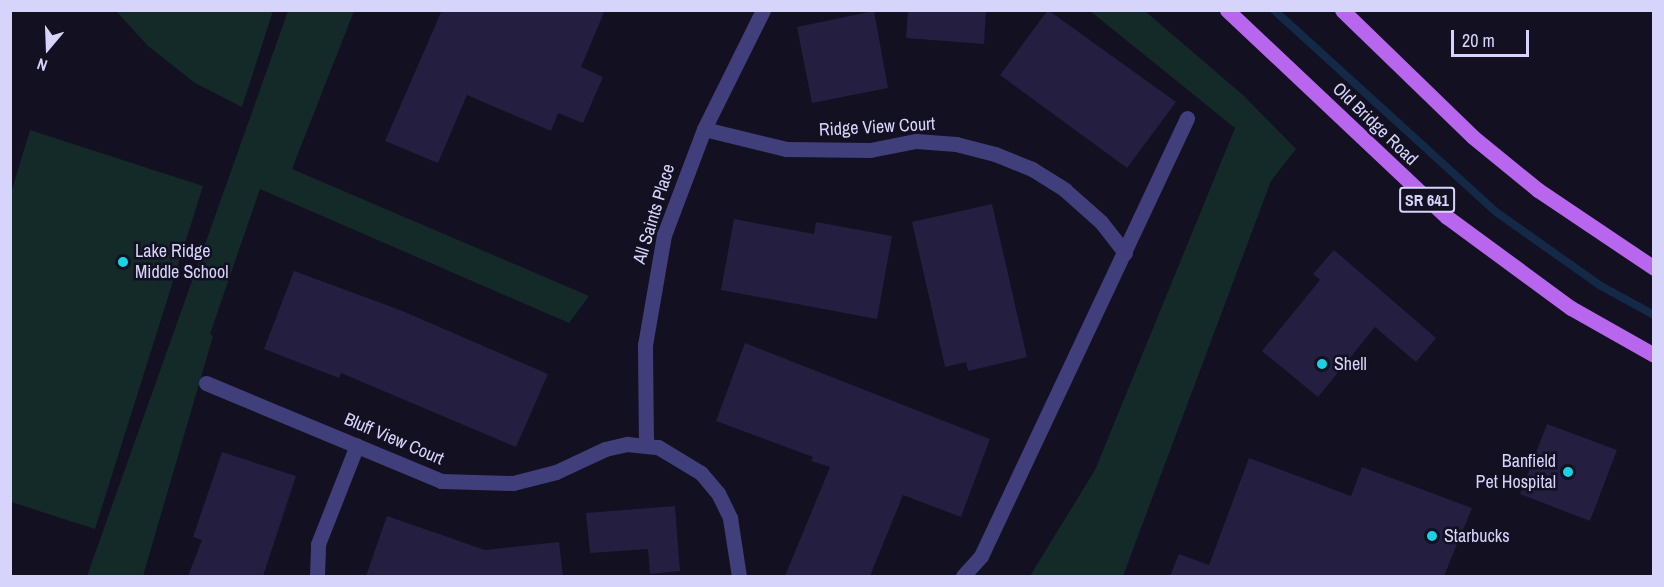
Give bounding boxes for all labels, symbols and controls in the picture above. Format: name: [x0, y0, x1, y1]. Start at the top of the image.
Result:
north arrow: [18, 18, 78, 78]
scale bar: [1454, 18, 1532, 56]
text: 20 m: [1462, 28, 1495, 53]
text: N: [34, 53, 50, 77]
street label: Old Bridge Road: [1328, 78, 1422, 170]
street label: Ridge View Court: [818, 113, 936, 141]
street label: All Saints Place: [629, 161, 679, 267]
road number: SR 641: [1398, 187, 1456, 213]
place label: Lake Ridge Middle School: [135, 241, 229, 284]
marker: Lake Ridge Middle School: [116, 255, 130, 269]
place label: Shell: [1334, 353, 1367, 375]
marker: Shell: [1315, 357, 1329, 371]
street label: Bluff View Court: [341, 408, 447, 470]
place label: Banfield Pet Hospital: [1476, 451, 1556, 494]
marker: Banfield Pet Hospital: [1561, 465, 1575, 479]
place label: Starbucks: [1444, 525, 1510, 547]
marker: Starbucks: [1425, 529, 1439, 543]

